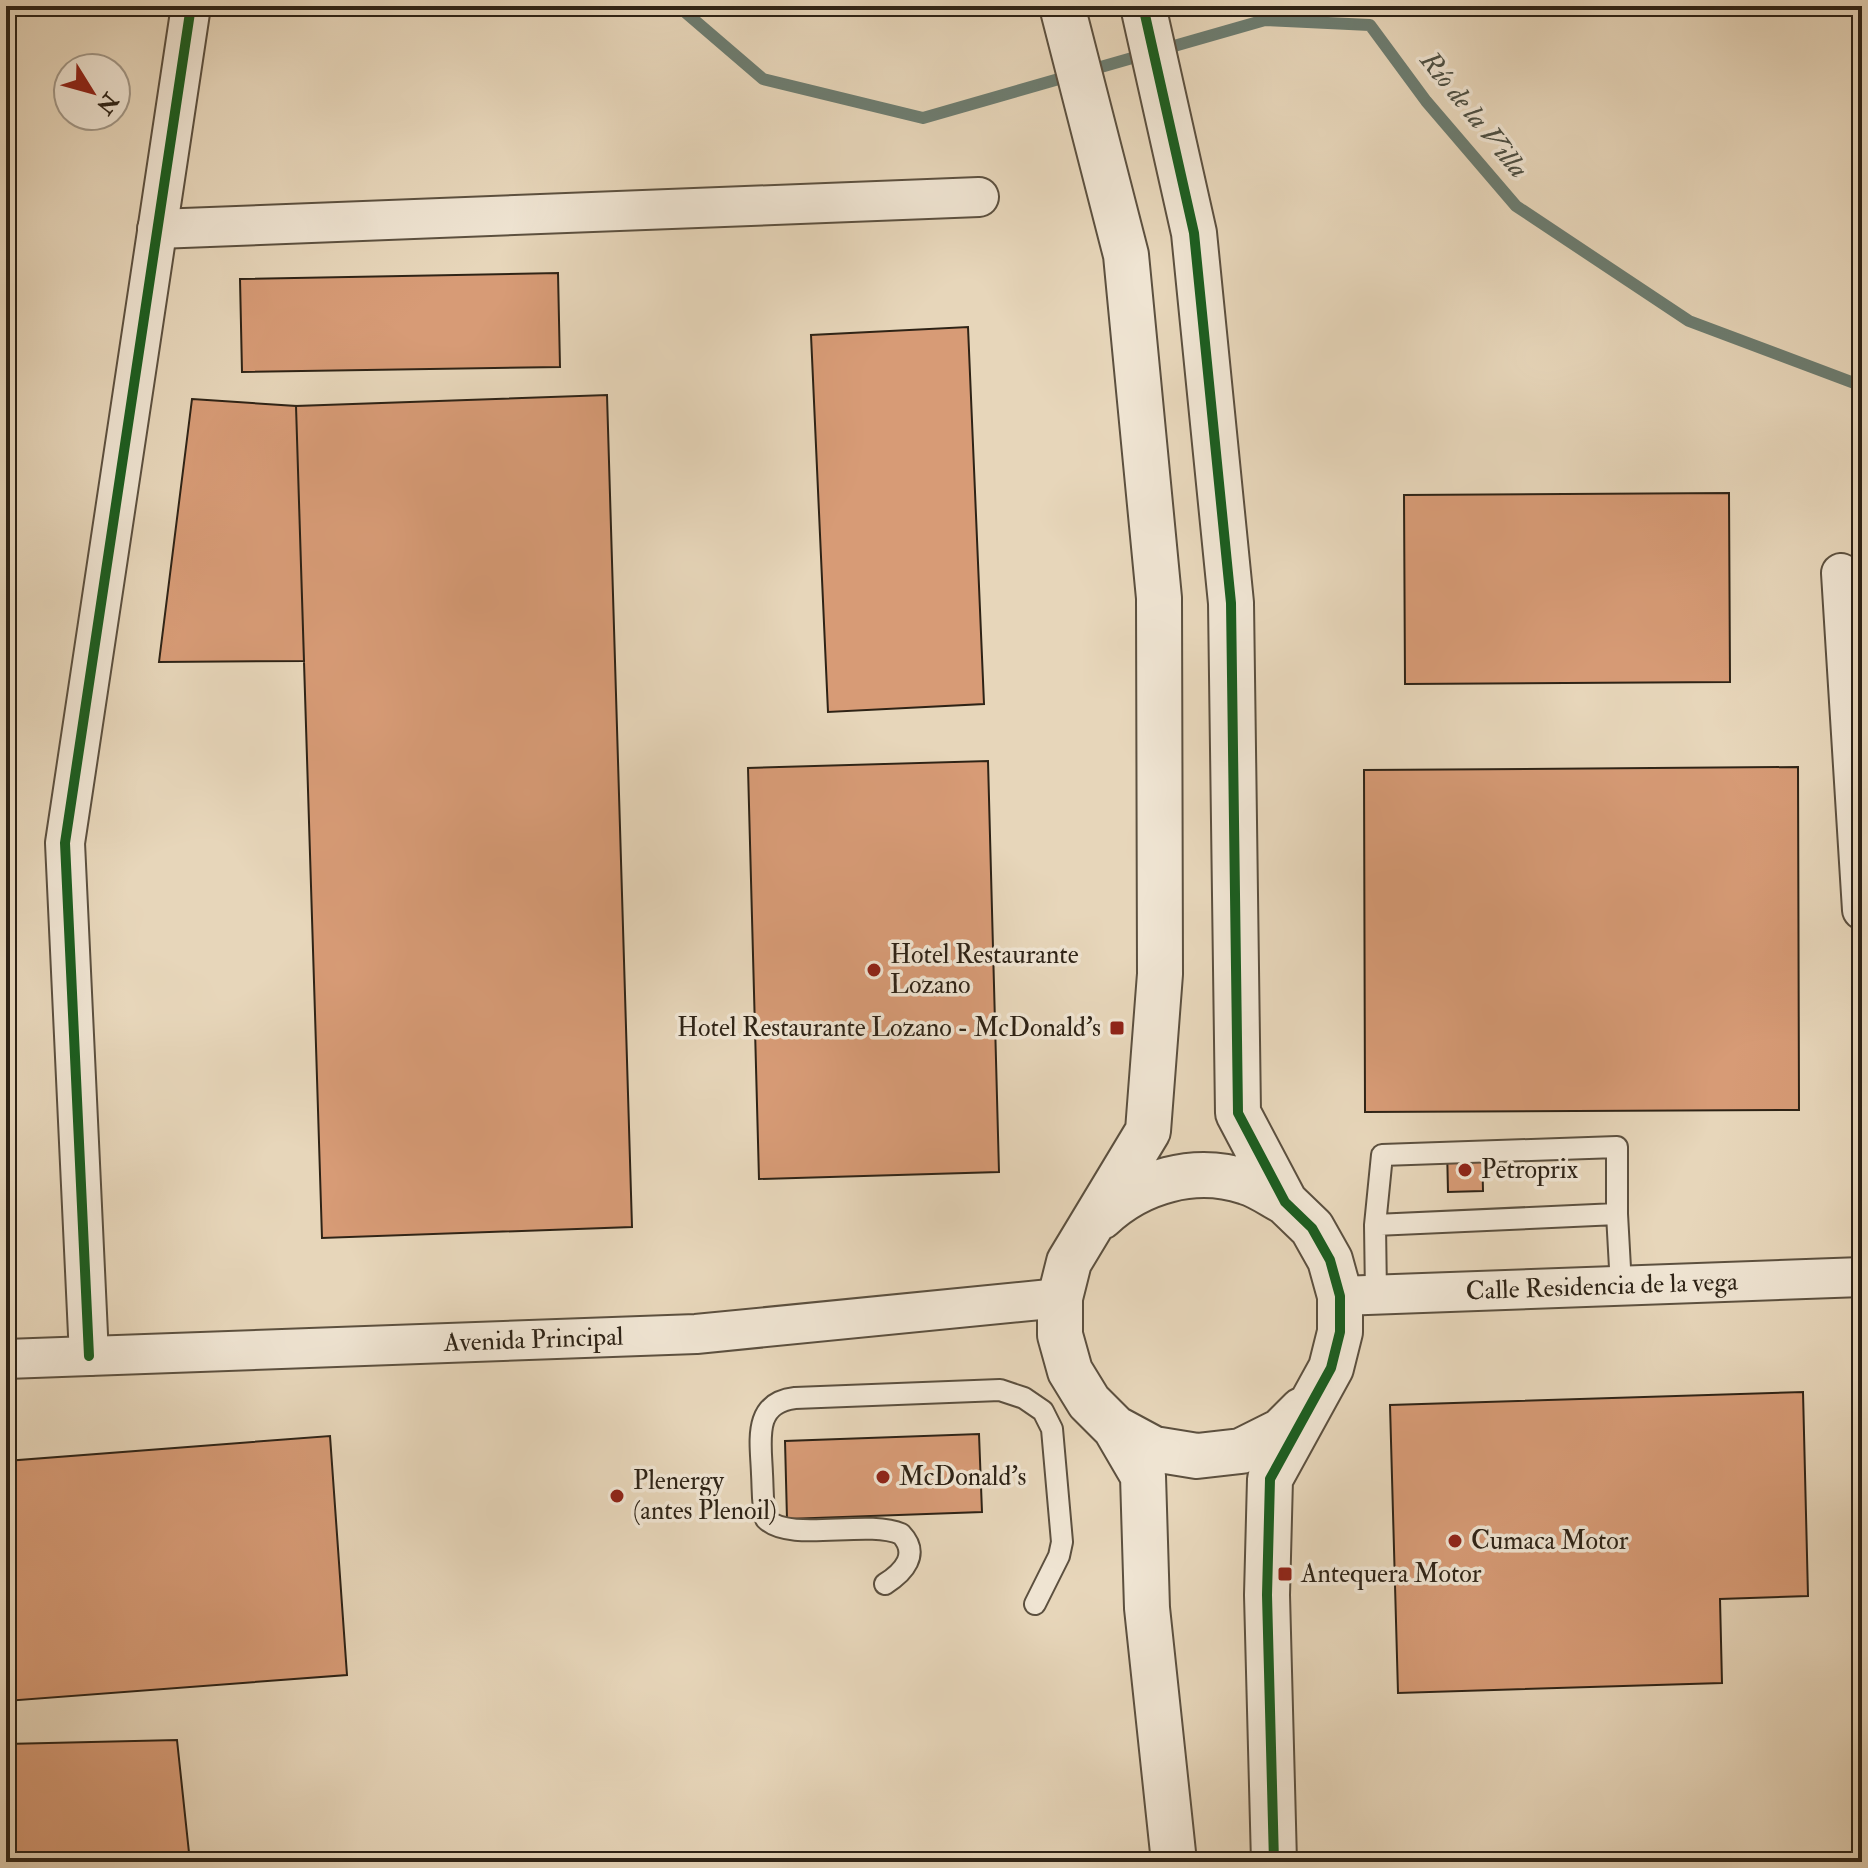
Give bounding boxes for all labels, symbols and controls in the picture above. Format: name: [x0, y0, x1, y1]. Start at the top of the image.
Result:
water label: Río de la Villa: [1412, 44, 1536, 186]
north arrow: [52, 52, 132, 132]
text: N: [90, 86, 125, 120]
place label: Hotel Restaurante Lozano: [890, 939, 1079, 1001]
marker: Hotel Restaurante Lozano: [865, 961, 883, 979]
place label: Hotel Restaurante Lozano - McDonald's: [677, 1012, 1101, 1044]
marker: Hotel Restaurante Lozano - McDonald's: [1108, 1019, 1126, 1037]
place label: Petroprix: [1481, 1154, 1579, 1187]
marker: Petroprix: [1456, 1161, 1474, 1179]
street label: Calle Residencia de la vega: [1465, 1266, 1739, 1307]
street label: Avenida Principal: [442, 1321, 624, 1359]
place label: McDonald's: [899, 1461, 1026, 1493]
place label: Plenergy (antes Plenoil): [633, 1465, 777, 1527]
marker: McDonald's: [874, 1468, 892, 1486]
marker: Plenergy (antes Plenoil): [608, 1487, 626, 1505]
place label: Cumaca Motor: [1471, 1525, 1629, 1557]
marker: Cumaca Motor: [1446, 1532, 1464, 1550]
place label: Antequera Motor: [1300, 1558, 1482, 1590]
marker: Antequera Motor: [1276, 1565, 1294, 1583]

